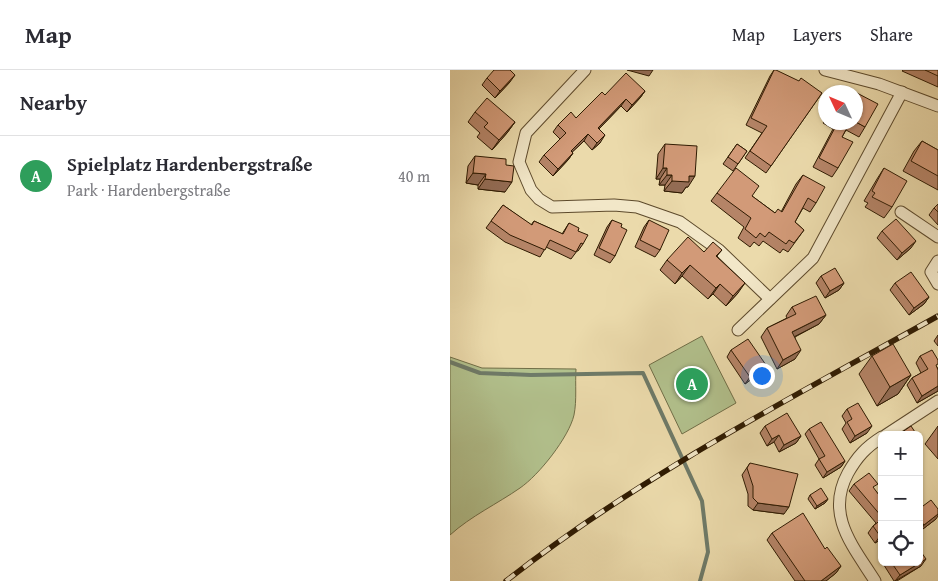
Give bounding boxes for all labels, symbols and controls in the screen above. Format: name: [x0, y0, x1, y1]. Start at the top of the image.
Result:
text: Map: [25, 17, 72, 52]
text: Map: [732, 21, 765, 48]
text: Layers: [793, 21, 842, 48]
text: Share: [870, 21, 913, 48]
north arrow: [818, 85, 863, 130]
text: Nearby: [20, 87, 87, 118]
text: Spielplatz Hardenbergstraße: [67, 150, 312, 178]
text: A: [31, 164, 41, 188]
text: 40 m: [398, 164, 430, 188]
text: Park · Hardenbergstraße: [67, 178, 230, 202]
your location: [749, 363, 775, 389]
pin: A: [676, 365, 708, 403]
map controls: [878, 431, 923, 566]
button: +: [878, 431, 923, 476]
button: −: [878, 476, 923, 521]
button: locate: [878, 521, 923, 566]

